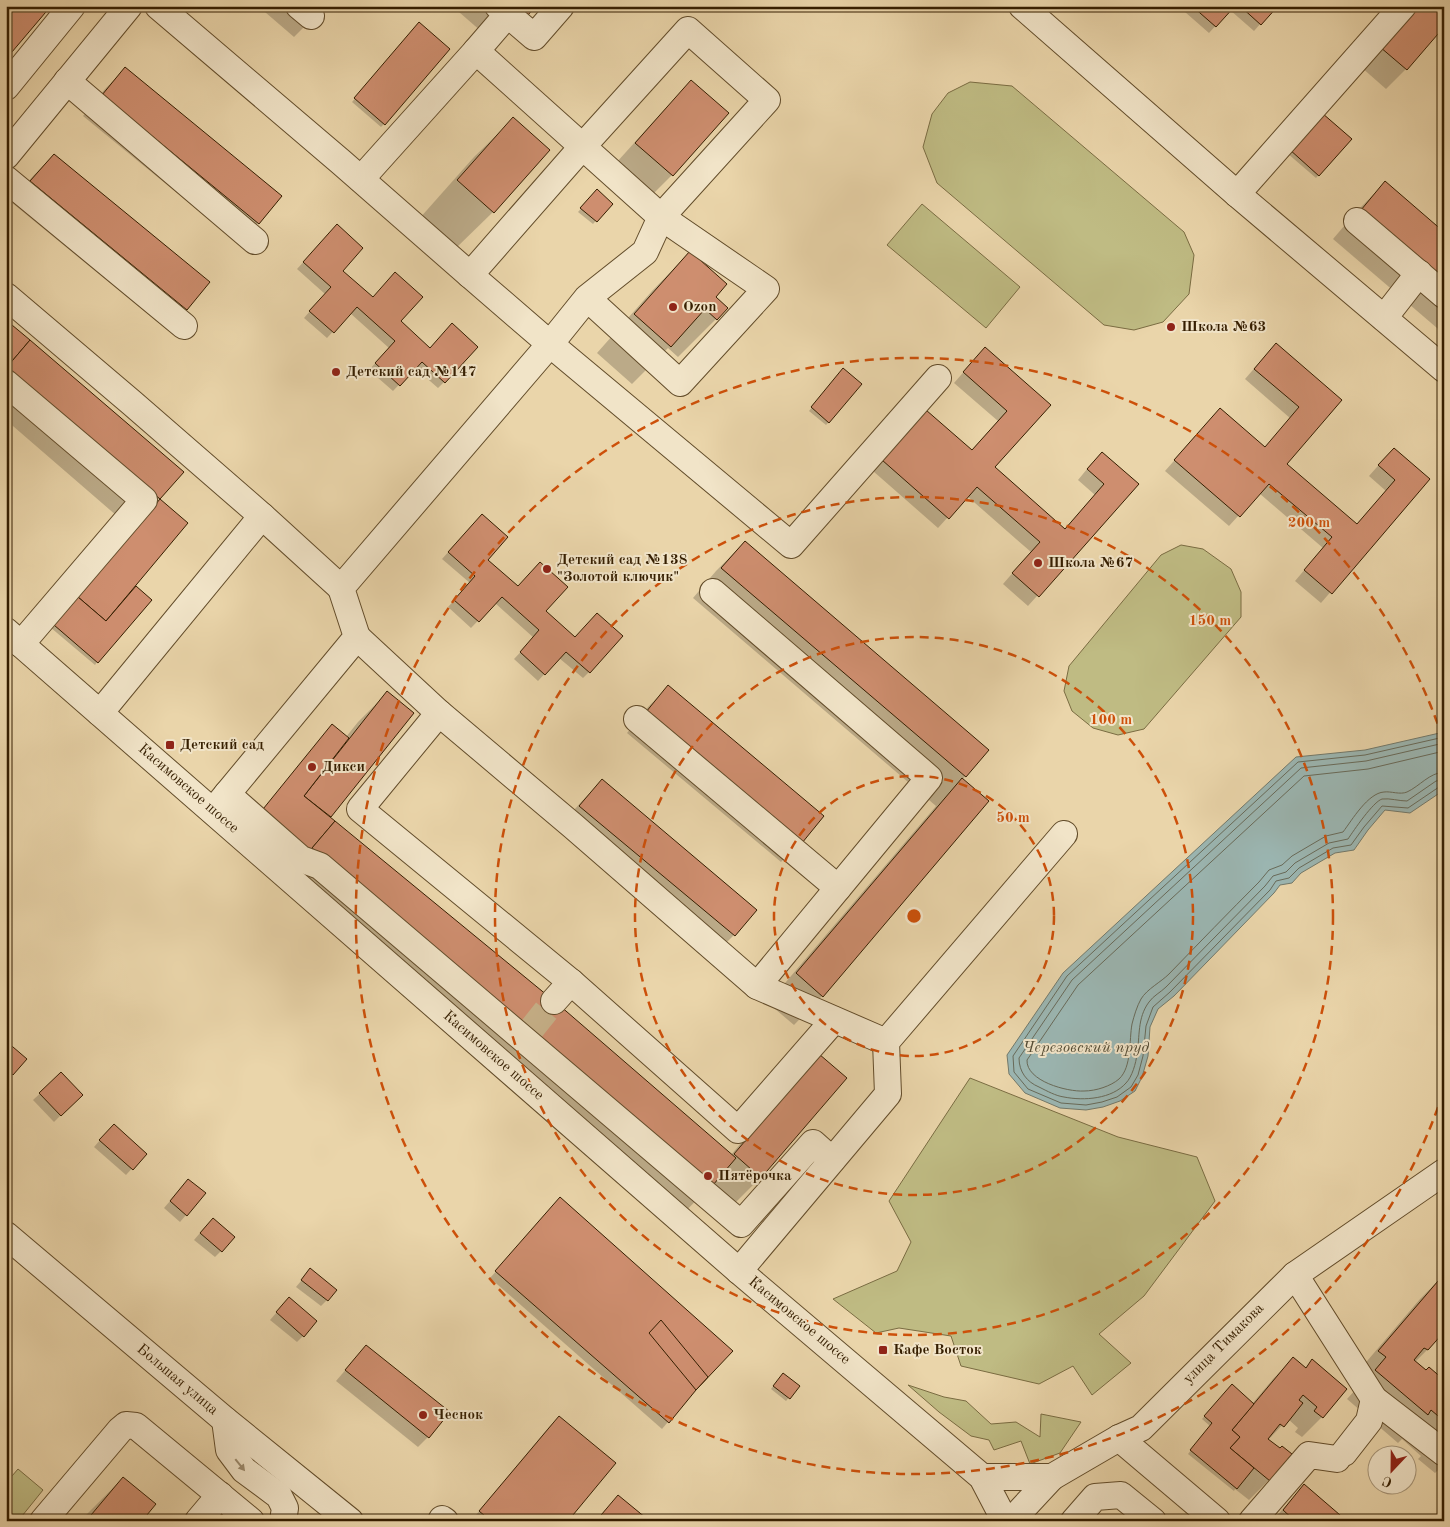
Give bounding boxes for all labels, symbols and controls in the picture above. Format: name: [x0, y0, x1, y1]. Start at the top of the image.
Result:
place label: Ozon: [683, 300, 716, 315]
marker: Ozon: [667, 301, 679, 313]
place label: Школа №63: [1181, 320, 1266, 335]
marker: Школа №63: [1165, 321, 1177, 333]
place label: Детский сад №147: [346, 365, 476, 380]
marker: Детский сад №147: [330, 366, 342, 378]
text: 200 m: [1288, 516, 1330, 531]
place label: Детский сад №138 "Золотой ключик": [557, 553, 688, 585]
place label: Школа №67: [1048, 556, 1133, 571]
marker: Школа №67: [1032, 557, 1044, 569]
marker: Детский сад №138 "Золотой ключик": [541, 563, 553, 575]
text: 150 m: [1189, 614, 1231, 629]
text: 100 m: [1090, 713, 1132, 728]
place label: Детский сад: [180, 738, 264, 753]
marker: Детский сад: [164, 739, 176, 751]
street label: Касимовское шоссе: [135, 741, 241, 837]
place label: Дикси: [322, 760, 365, 775]
marker: Дикси: [306, 761, 318, 773]
text: 50 m: [996, 811, 1030, 826]
centre of rings: [905, 907, 923, 925]
street label: Касимовское шоссе: [440, 1008, 546, 1104]
water label: Черезовский пруд: [1023, 1040, 1149, 1056]
place label: Пятёрочка: [718, 1169, 792, 1184]
marker: Пятёрочка: [702, 1170, 714, 1182]
street label: Касимовское шоссе: [745, 1274, 853, 1368]
street label: улица Тимакова: [1181, 1300, 1268, 1387]
street label: Большая улица: [133, 1342, 221, 1419]
place label: Кафе Восток: [893, 1343, 982, 1358]
marker: Кафе Восток: [877, 1344, 889, 1356]
place label: Чеснок: [433, 1408, 483, 1423]
marker: Чеснок: [417, 1409, 429, 1421]
north arrow: [1368, 1444, 1418, 1494]
one-way arrow: [235, 1458, 246, 1471]
text: С: [1381, 1473, 1394, 1489]

